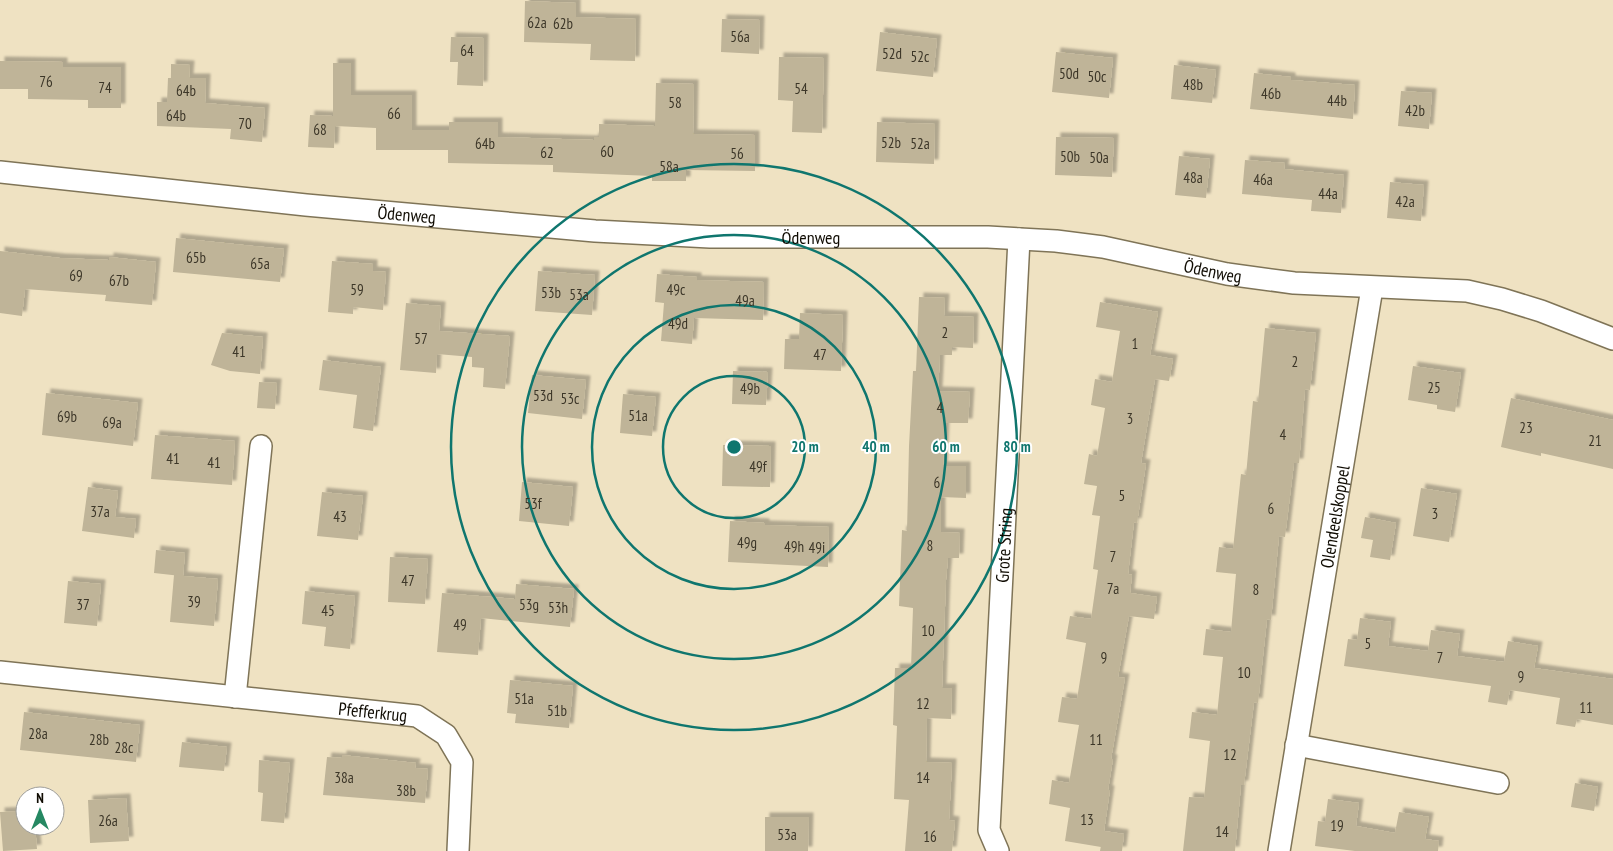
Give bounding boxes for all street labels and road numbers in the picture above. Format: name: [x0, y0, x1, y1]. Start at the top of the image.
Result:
street label: Ödenweg: [377, 200, 437, 228]
street label: Ödenweg: [782, 226, 840, 249]
street label: Ödenweg: [1182, 253, 1243, 287]
street label: Olendeelskoppel: [1314, 462, 1354, 570]
street label: Grote String: [990, 507, 1017, 583]
street label: Pfefferkrug: [337, 696, 408, 726]

